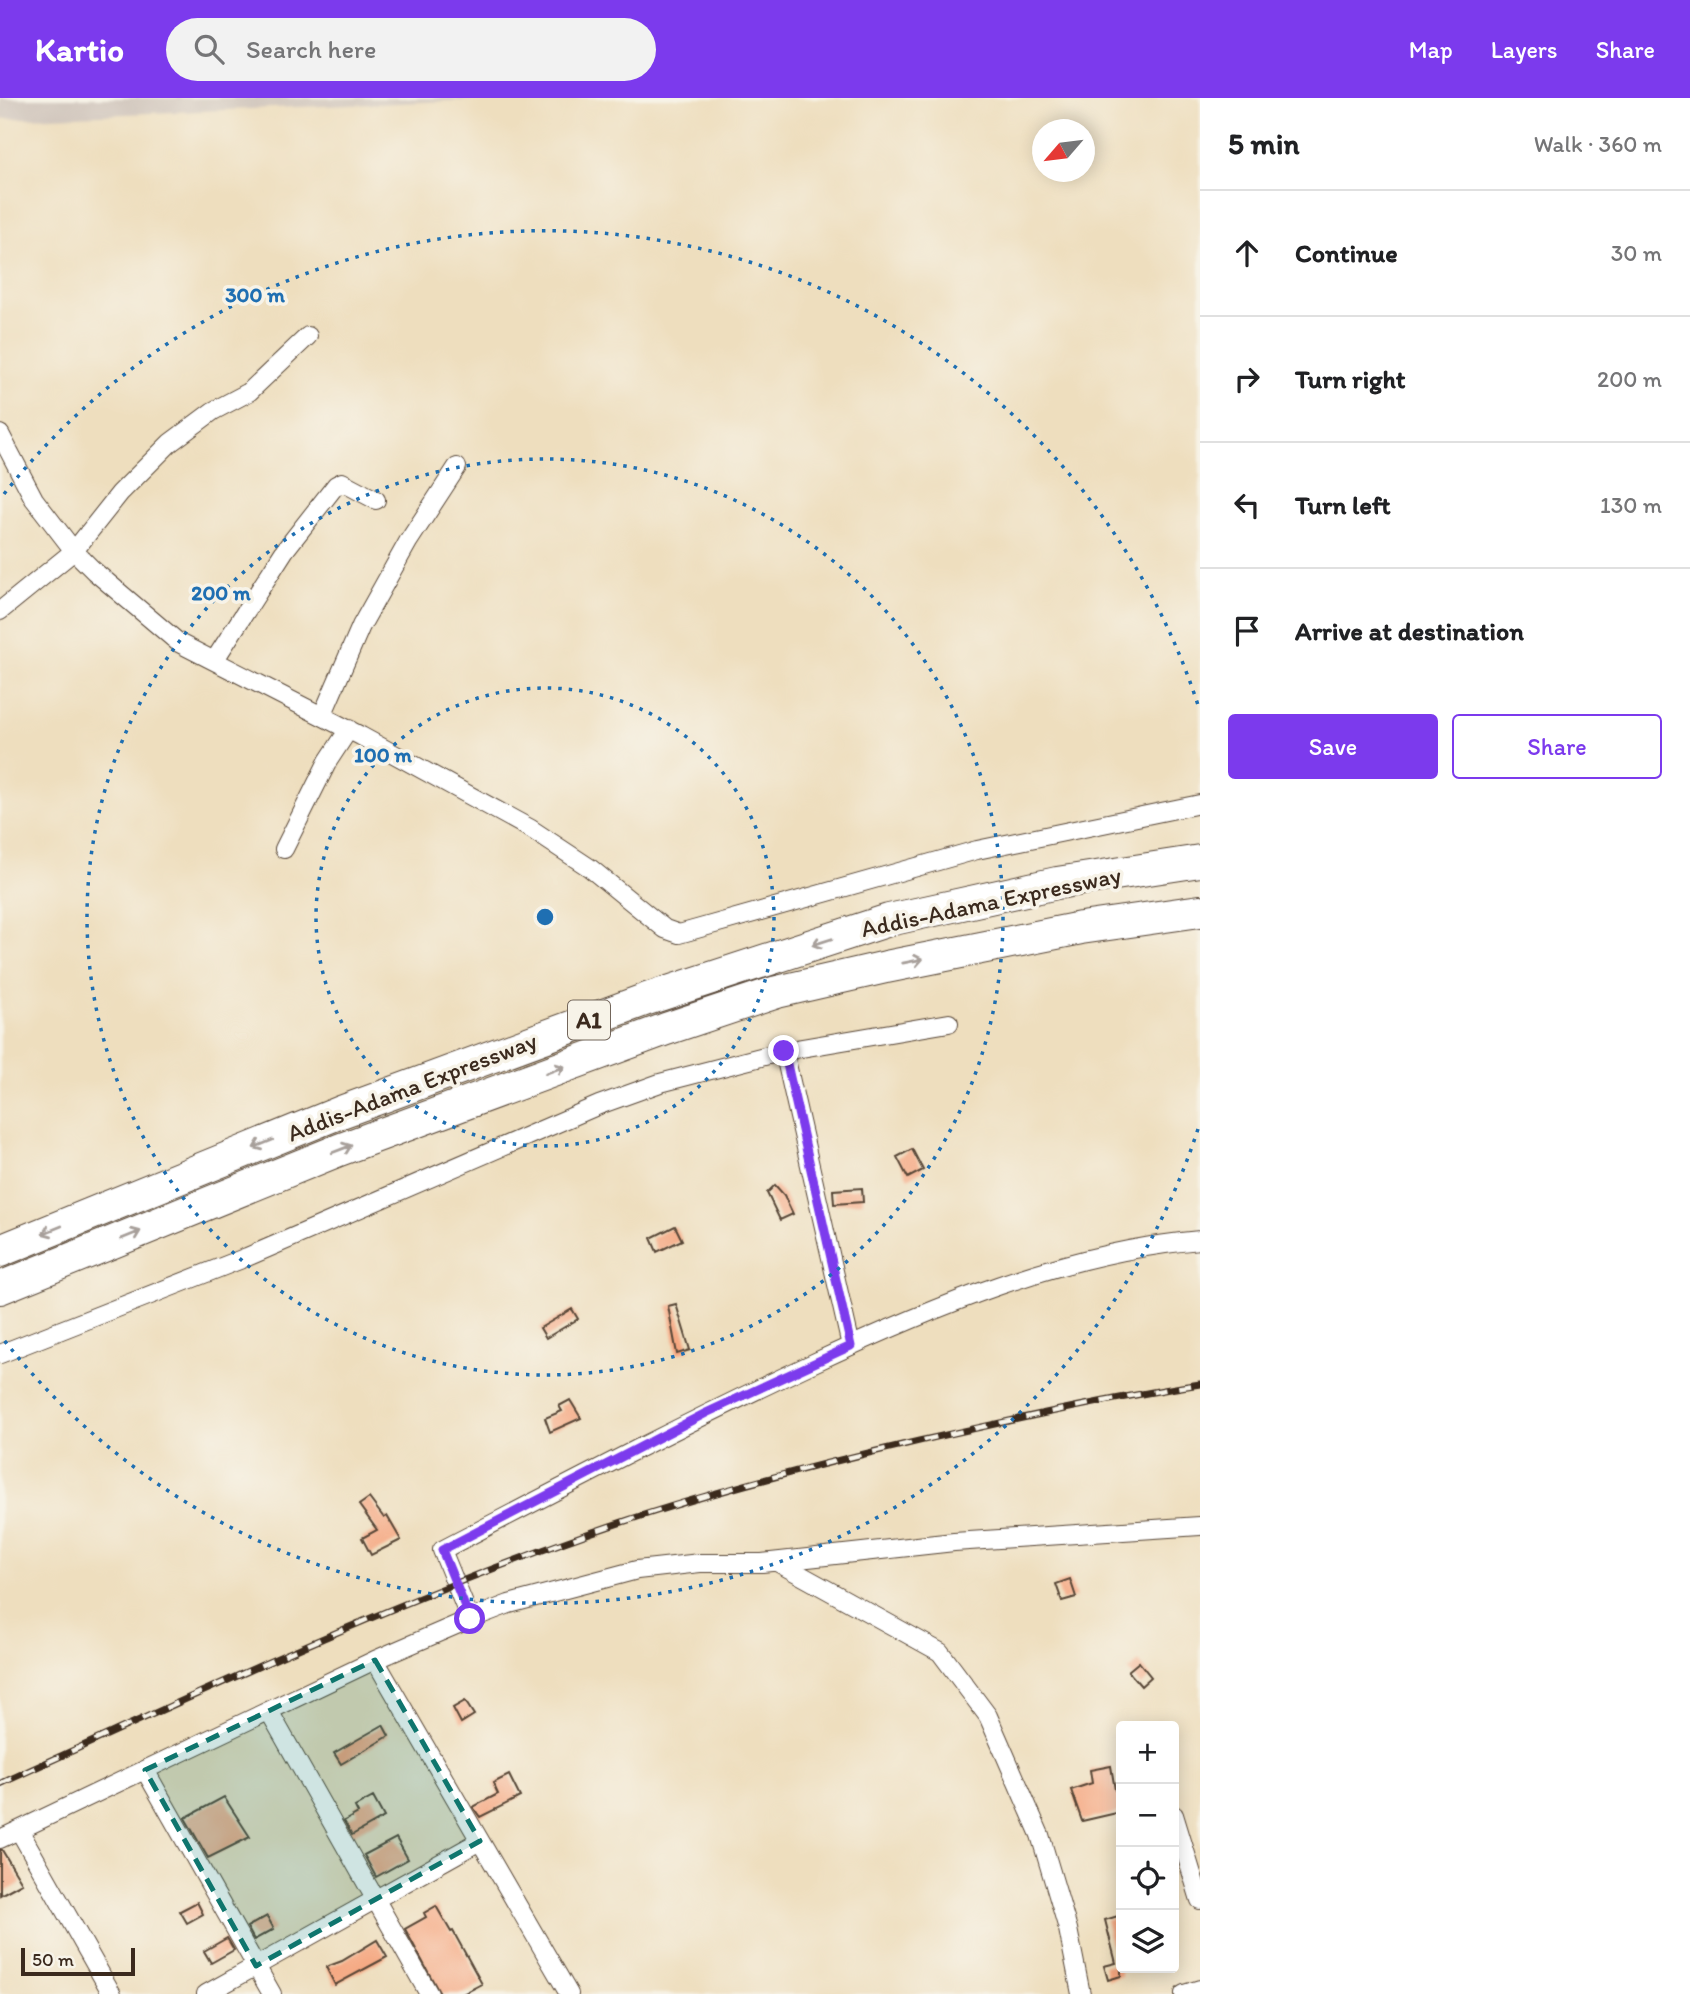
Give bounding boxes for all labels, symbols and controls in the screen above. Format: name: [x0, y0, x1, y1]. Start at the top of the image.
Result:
search box: [166, 18, 656, 81]
text: Kartio: [35, 30, 124, 69]
icon: search: [190, 30, 228, 68]
text: Search here: [246, 33, 376, 65]
text: Map: [1409, 35, 1453, 64]
text: Layers: [1491, 35, 1558, 64]
text: Share: [1596, 35, 1655, 64]
north arrow: [1032, 119, 1095, 182]
text: 5 min: [1228, 125, 1299, 162]
text: Walk · 360 m: [1534, 130, 1662, 158]
icon: ahead: [1228, 234, 1266, 272]
text: Continue: [1295, 237, 1398, 269]
text: 30 m: [1611, 239, 1662, 267]
text: 300 m: [225, 282, 285, 307]
icon: right: [1228, 360, 1266, 398]
text: Turn right: [1295, 363, 1406, 395]
text: 200 m: [1597, 365, 1662, 393]
icon: left: [1228, 486, 1266, 524]
text: Turn left: [1295, 489, 1391, 521]
text: 130 m: [1600, 491, 1662, 519]
text: 200 m: [191, 580, 251, 605]
icon: arrive: [1228, 612, 1266, 650]
text: Arrive at destination: [1295, 615, 1524, 647]
button: Save: [1228, 714, 1438, 779]
button: Share: [1452, 714, 1662, 779]
text: 100 m: [354, 742, 412, 767]
street label: Addis-Adama Expressway: [858, 860, 1124, 943]
centre of rings: [533, 905, 557, 929]
one-way arrow: [812, 937, 834, 949]
one-way arrow: [901, 954, 924, 968]
road number: A1: [568, 1001, 610, 1040]
street label: Addis-Adama Expressway: [283, 1025, 541, 1148]
route end: [768, 1035, 799, 1066]
one-way arrow: [544, 1062, 566, 1075]
one-way arrow: [253, 1138, 274, 1151]
one-way arrow: [330, 1141, 352, 1154]
one-way arrow: [42, 1224, 64, 1237]
one-way arrow: [120, 1227, 142, 1240]
route start: [454, 1603, 485, 1634]
map controls: [1116, 1721, 1179, 1973]
button: +: [1116, 1721, 1179, 1784]
button: −: [1116, 1784, 1179, 1847]
button: locate: [1116, 1847, 1179, 1910]
button: layers: [1116, 1910, 1179, 1973]
scale bar: [21, 1945, 135, 1977]
text: 50 m: [32, 1948, 74, 1971]

